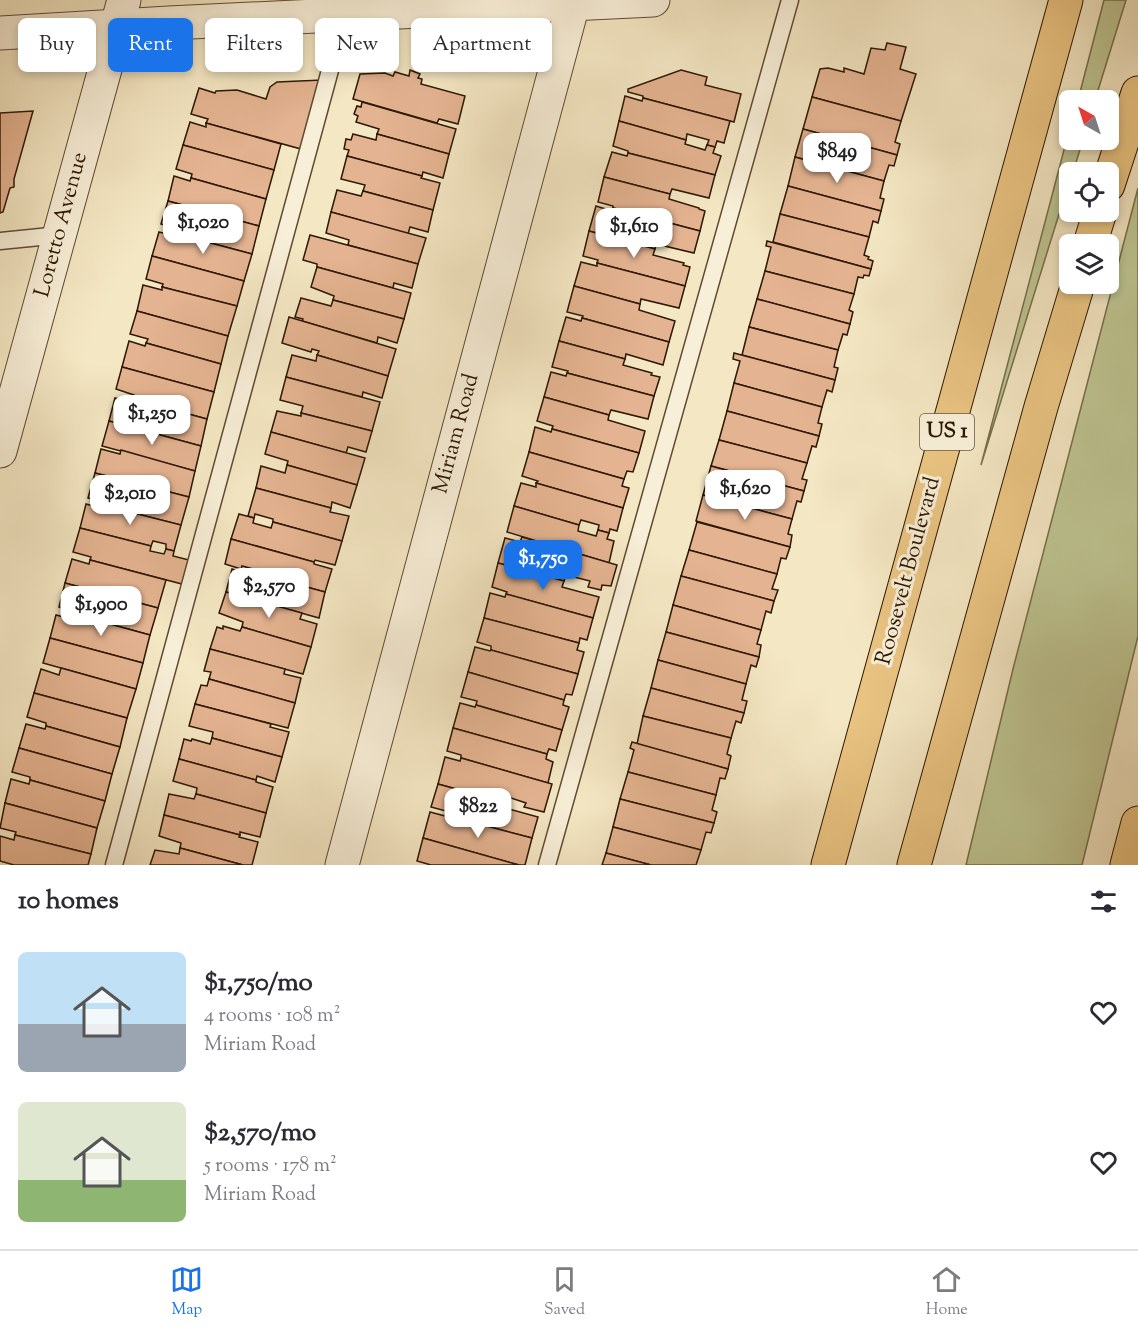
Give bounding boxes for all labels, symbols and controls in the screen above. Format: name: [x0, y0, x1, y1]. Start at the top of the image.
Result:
chip: Buy: [18, 18, 96, 72]
chip: Rent: [108, 18, 193, 72]
chip: Filters: [205, 18, 303, 72]
chip: New: [315, 18, 399, 72]
chip: Apartment: [411, 18, 552, 72]
north arrow: [1059, 90, 1119, 150]
map controls: [1059, 90, 1119, 294]
pin: $849: [801, 133, 873, 184]
text: $849: [817, 138, 857, 167]
street label: Loretto Avenue: [27, 149, 97, 301]
button: locate: [1059, 162, 1119, 222]
pin: $1,020: [154, 204, 252, 255]
pin: $1,610: [585, 208, 683, 259]
text: $1,020: [177, 209, 229, 238]
text: $1,610: [610, 213, 658, 242]
button: layers: [1059, 234, 1119, 294]
street label: Miriam Road: [426, 370, 488, 498]
pin: $1,250: [103, 395, 201, 446]
text: $1,250: [127, 400, 177, 429]
road number: US 1: [920, 414, 974, 450]
pin: $1,620: [696, 470, 794, 521]
street label: Roosevelt Boulevard: [869, 473, 949, 669]
pin: $2,010: [81, 475, 179, 526]
text: $1,620: [719, 475, 771, 504]
text: $2,010: [104, 480, 156, 509]
pin: $1,750: [494, 540, 592, 591]
text: $1,750: [518, 545, 568, 574]
pin: $2,570: [220, 568, 318, 619]
text: $2,570: [243, 573, 295, 602]
pin: $1,900: [52, 586, 150, 637]
text: $1,900: [75, 591, 127, 620]
pin: $822: [442, 788, 514, 839]
text: $822: [458, 793, 498, 822]
text: 10 homes: [18, 883, 119, 920]
icon: filters: [1087, 885, 1120, 918]
text: $1,750/mo: [204, 965, 313, 1002]
icon: home: [66, 976, 138, 1048]
icon: heart: [1087, 996, 1120, 1029]
text: 4 rooms · 108 m²: [204, 1002, 340, 1031]
text: Miriam Road: [204, 1031, 316, 1060]
text: $2,570/mo: [204, 1115, 316, 1152]
icon: home: [66, 1126, 138, 1198]
icon: heart: [1087, 1146, 1120, 1179]
text: 5 rooms · 178 m²: [204, 1152, 337, 1181]
text: Miriam Road: [204, 1181, 316, 1210]
tab: Map: [170, 1263, 203, 1322]
tab: Saved: [544, 1263, 585, 1322]
tab: Home: [926, 1263, 968, 1322]

